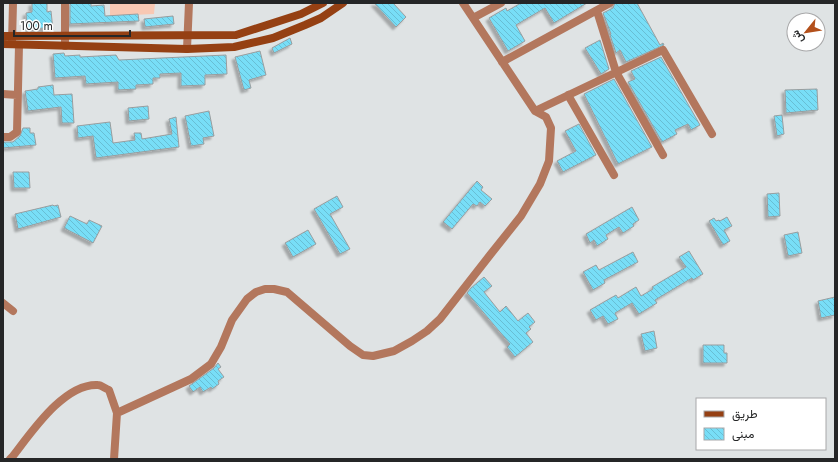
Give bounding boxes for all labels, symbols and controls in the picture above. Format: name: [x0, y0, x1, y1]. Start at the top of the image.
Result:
scale bar: [14, 12, 130, 38]
north arrow: [786, 12, 826, 52]
text: 100 m: [20, 17, 53, 35]
text: ش: [787, 27, 808, 47]
legend: [696, 398, 826, 450]
text: طريق: [732, 405, 758, 423]
text: مبنى: [732, 425, 754, 443]

